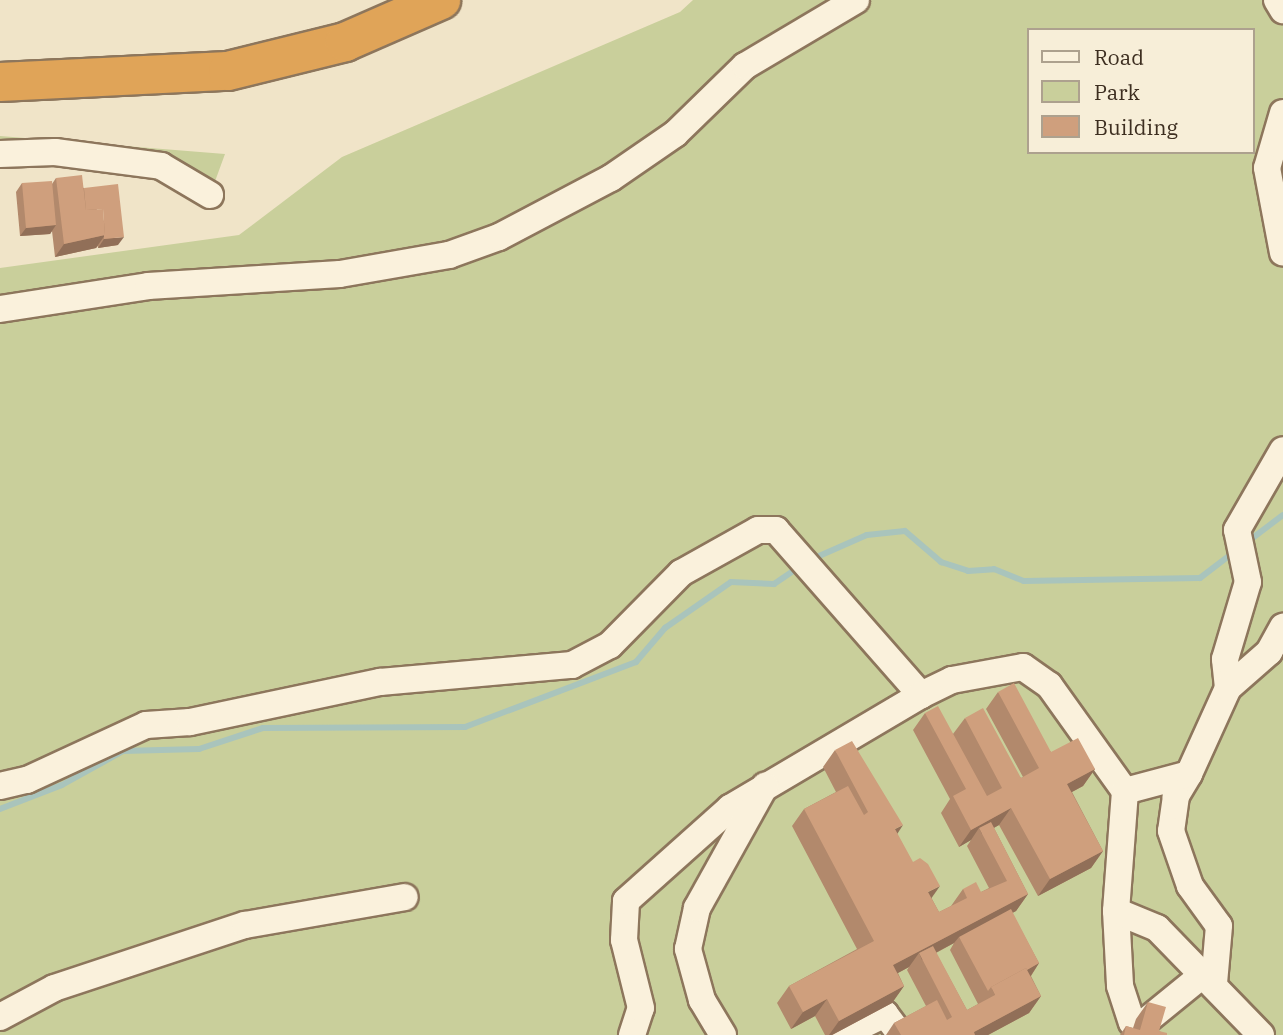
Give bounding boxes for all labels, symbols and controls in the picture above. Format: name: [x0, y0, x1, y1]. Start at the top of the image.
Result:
legend: [1028, 28, 1255, 154]
text: Road: [1094, 43, 1144, 71]
text: Park: [1094, 78, 1140, 106]
text: Building: [1094, 113, 1178, 141]

